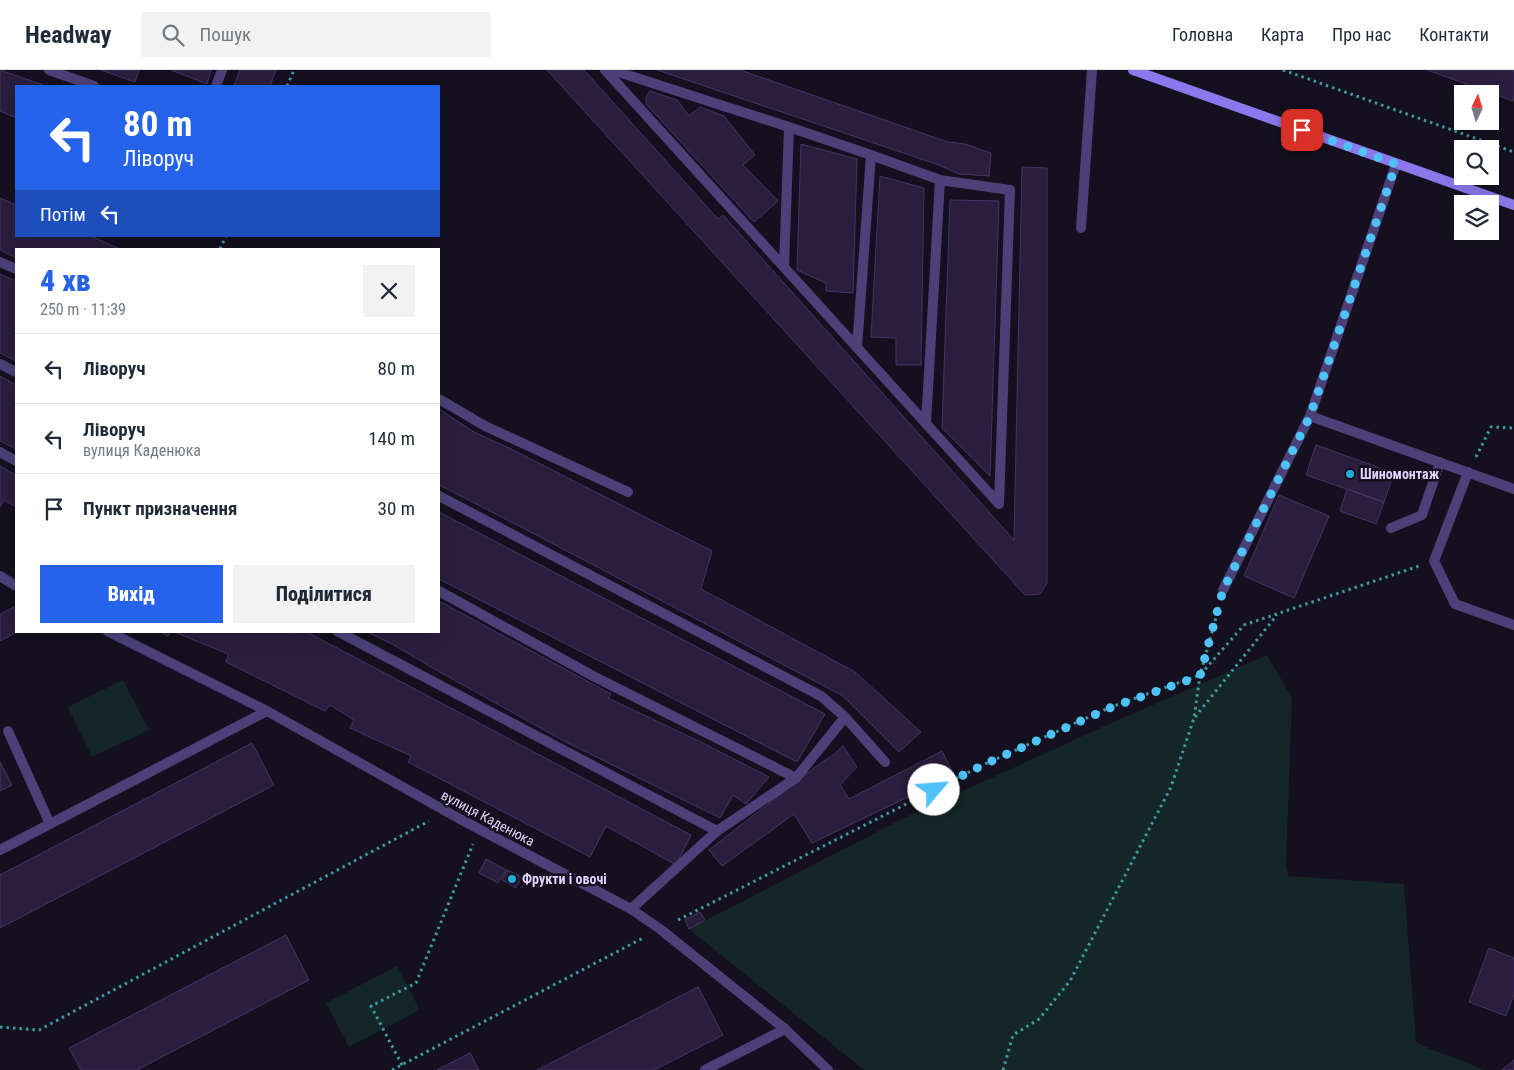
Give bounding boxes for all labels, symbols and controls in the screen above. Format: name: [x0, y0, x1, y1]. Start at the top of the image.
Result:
search box: [141, 12, 491, 57]
text: Headway: [25, 21, 111, 49]
icon: search: [159, 21, 187, 49]
text: Пошук: [199, 23, 251, 46]
text: Головна: [1172, 24, 1233, 45]
text: Карта: [1261, 24, 1304, 45]
text: Про нас: [1332, 24, 1391, 45]
text: Контакти: [1419, 24, 1489, 45]
north arrow: [1454, 85, 1499, 130]
map controls: [1454, 85, 1499, 240]
text: 80 m: [123, 104, 192, 145]
icon: left: [40, 105, 105, 170]
pin: [1281, 109, 1323, 151]
icon: arrive: [1288, 116, 1316, 144]
button: search: [1454, 140, 1499, 185]
text: Ліворуч: [123, 146, 194, 171]
button: layers: [1454, 195, 1499, 240]
icon: left: [96, 200, 124, 228]
text: Потім: [40, 203, 86, 226]
text: 4 хв: [40, 263, 91, 298]
button: close: [363, 265, 415, 317]
text: 250 m · 11:39: [40, 300, 126, 319]
icon: left: [40, 355, 68, 383]
text: Ліворуч: [83, 357, 145, 380]
text: 80 m: [378, 357, 415, 380]
text: Ліворуч: [83, 418, 145, 441]
icon: left: [40, 425, 68, 453]
text: 140 m: [368, 427, 415, 450]
text: вулиця Каденюка: [83, 441, 201, 460]
place label: Шиномонтаж: [1360, 466, 1440, 482]
marker: Шиномонтаж: [1344, 468, 1356, 480]
icon: arrive: [40, 495, 68, 523]
text: Пункт призначення: [83, 497, 237, 520]
text: 30 m: [378, 497, 415, 520]
button: Вихід: [40, 565, 223, 623]
button: Поділитися: [233, 565, 415, 623]
position arrow: [907, 763, 959, 815]
street label: вулиця Каденюка: [439, 787, 537, 849]
place label: Фрукти і овочі: [522, 871, 607, 887]
marker: Фрукти і овочі: [506, 873, 518, 885]

